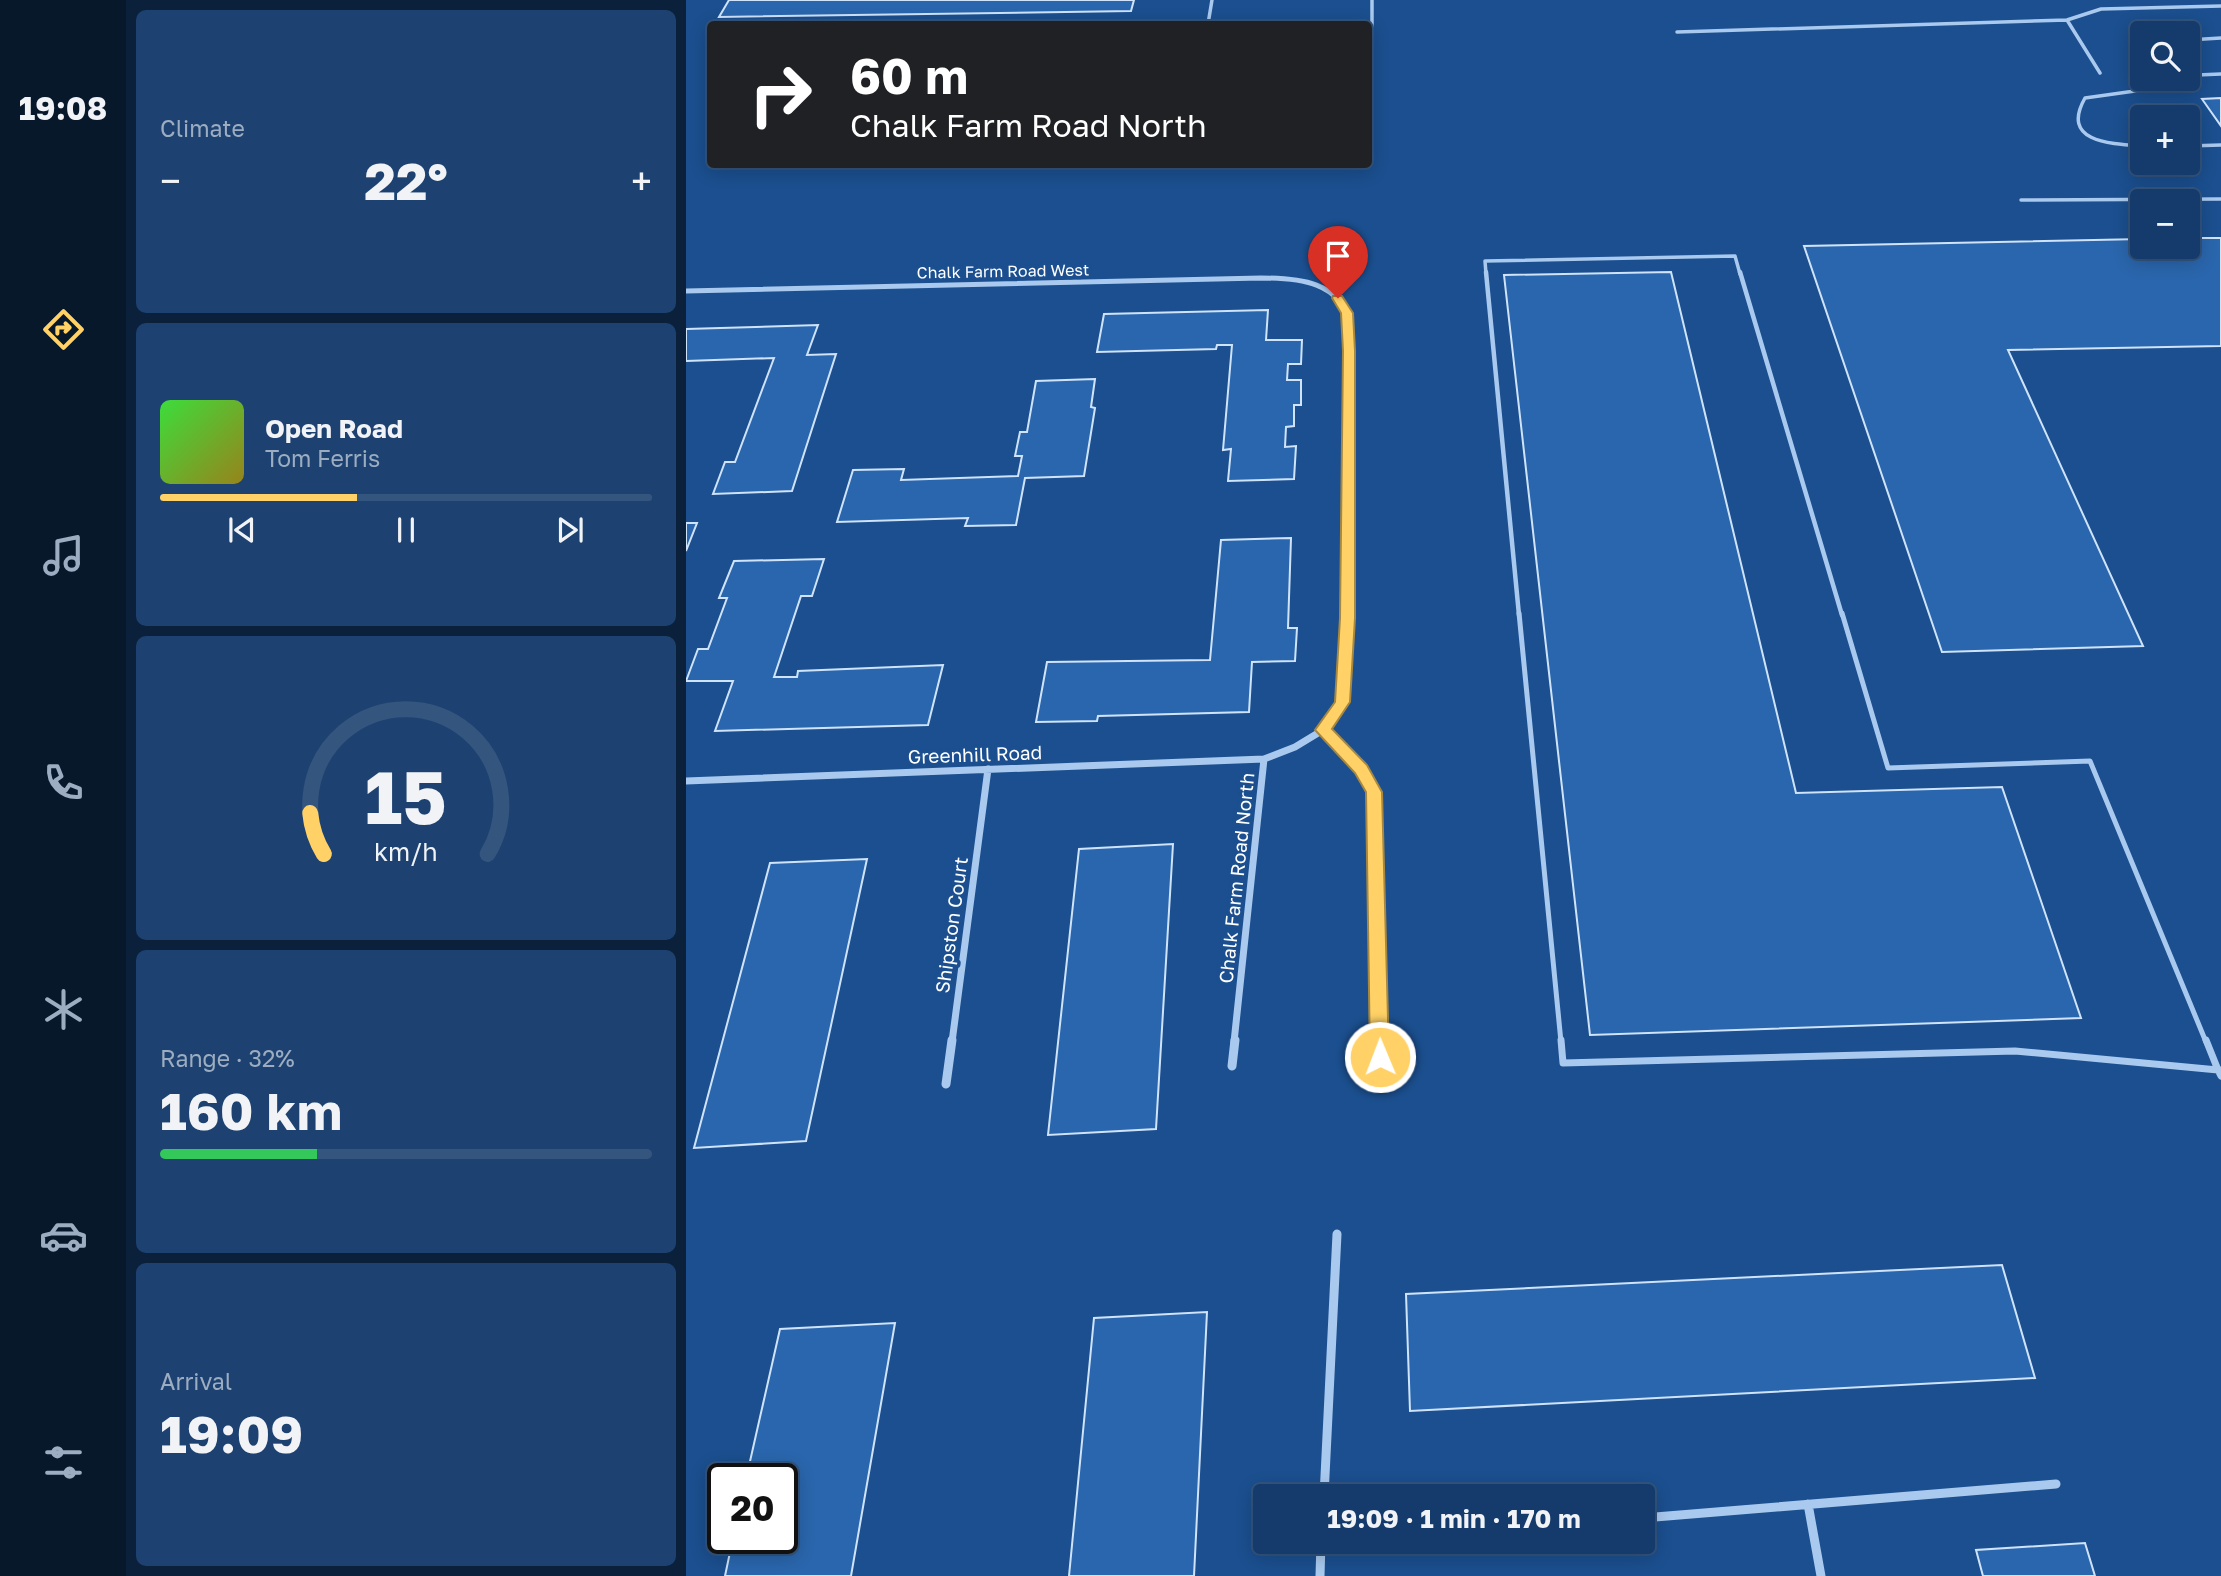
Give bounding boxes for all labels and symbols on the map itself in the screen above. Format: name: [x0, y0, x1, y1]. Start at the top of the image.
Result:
pin: [1308, 226, 1368, 298]
street label: Chalk Farm Road West: [917, 259, 1089, 283]
street label: Greenhill Road: [907, 740, 1043, 768]
street label: Chalk Farm Road North: [1213, 771, 1259, 985]
street label: Shipston Court: [930, 855, 972, 995]
position arrow: [1343, 1020, 1417, 1094]
speed limit sign: 20: [707, 1463, 798, 1554]

